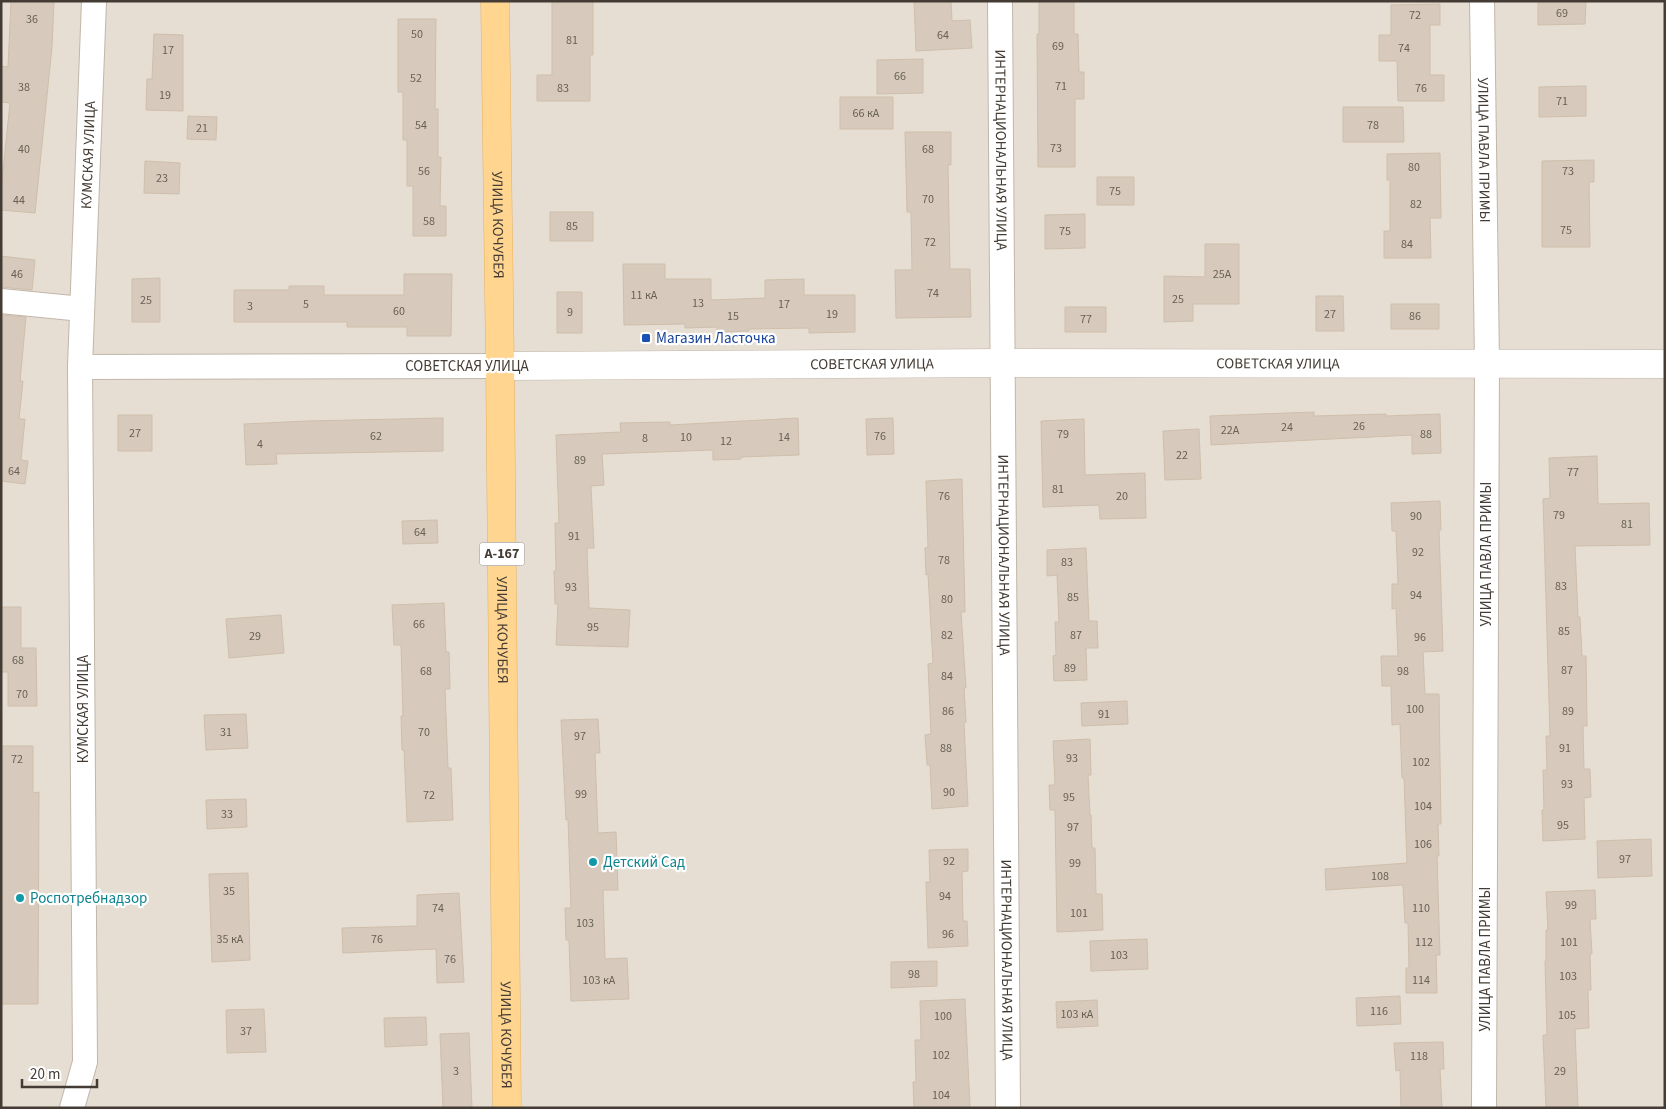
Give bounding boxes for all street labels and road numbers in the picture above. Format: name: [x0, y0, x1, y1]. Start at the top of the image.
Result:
street label: ИНТЕРНАЦИОНАЛЬНАЯ УЛИЦА: [990, 49, 1012, 252]
street label: УЛИЦА ПАВЛА ПРИМЫ: [1473, 77, 1496, 223]
street label: КУМСКАЯ УЛИЦА: [76, 100, 101, 210]
street label: УЛИЦА КОЧУБЕЯ: [487, 171, 509, 279]
street label: СОВЕТСКАЯ УЛИЦА: [810, 353, 935, 375]
street label: СОВЕТСКАЯ УЛИЦА: [1216, 353, 1341, 374]
street label: СОВЕТСКАЯ УЛИЦА: [405, 356, 530, 377]
street label: ИНТЕРНАЦИОНАЛЬНАЯ УЛИЦА: [993, 454, 1015, 657]
street label: УЛИЦА ПАВЛА ПРИМЫ: [1476, 481, 1497, 627]
road number: А-167: [480, 542, 524, 566]
street label: УЛИЦА КОЧУБЕЯ: [491, 576, 513, 684]
street label: КУМСКАЯ УЛИЦА: [73, 654, 94, 763]
street label: ИНТЕРНАЦИОНАЛЬНАЯ УЛИЦА: [996, 859, 1018, 1062]
street label: УЛИЦА ПАВЛА ПРИМЫ: [1475, 886, 1496, 1032]
street label: УЛИЦА КОЧУБЕЯ: [495, 981, 517, 1089]

